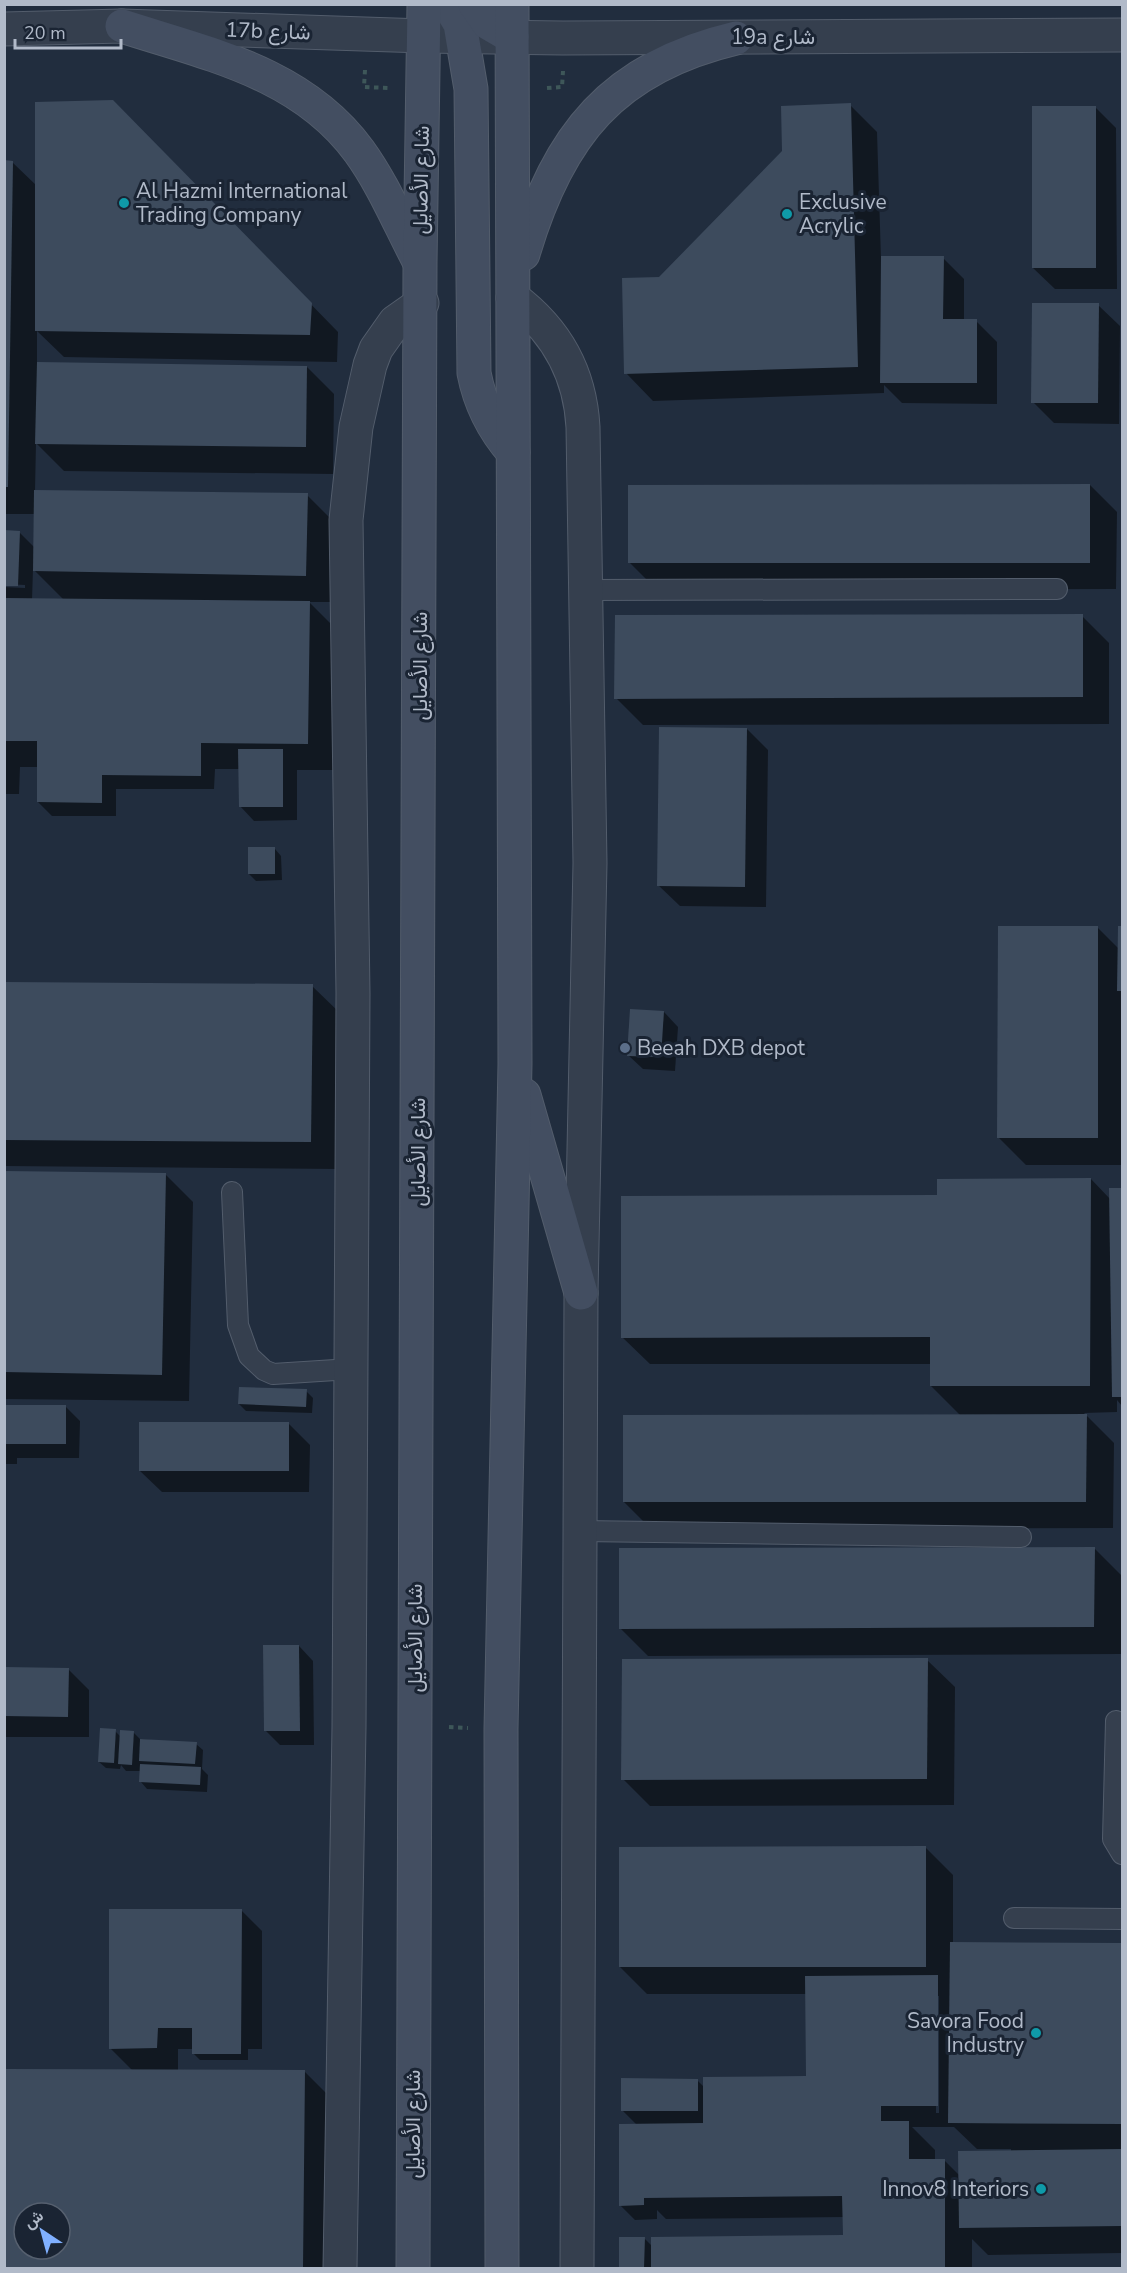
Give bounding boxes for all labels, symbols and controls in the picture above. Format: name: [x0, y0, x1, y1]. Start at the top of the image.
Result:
scale bar: [15, 12, 122, 50]
street label: 17b شارع: [225, 16, 311, 46]
text: 20 m: [24, 21, 66, 45]
street label: 19a شارع: [731, 23, 815, 51]
street label: شارع الأصايل: [406, 125, 436, 235]
place label: Al Hazmi International Trading Company: [136, 177, 348, 229]
place label: Exclusive Acrylic: [799, 188, 887, 240]
marker: Al Hazmi International Trading Company: [117, 196, 131, 210]
marker: Exclusive Acrylic: [780, 207, 794, 221]
street label: شارع الأصايل: [406, 612, 434, 720]
place label: Beeah DXB depot: [637, 1034, 805, 1062]
marker: Beeah DXB depot: [618, 1041, 632, 1055]
street label: شارع الأصايل: [404, 1098, 432, 1206]
street label: شارع الأصايل: [401, 1584, 429, 1692]
place label: Savora Food Industry: [907, 2007, 1024, 2059]
marker: Savora Food Industry: [1029, 2026, 1043, 2040]
street label: شارع الأصايل: [399, 2070, 427, 2178]
place label: Innov8 Interiors: [882, 2175, 1029, 2203]
marker: Innov8 Interiors: [1034, 2182, 1048, 2196]
north arrow: [12, 2201, 72, 2261]
text: ش: [20, 2205, 48, 2234]

